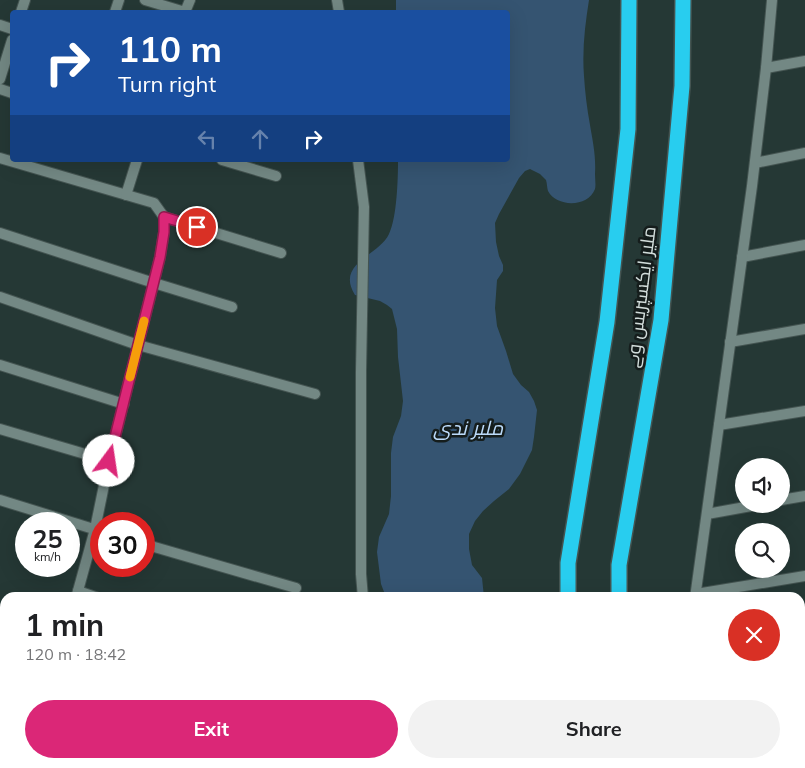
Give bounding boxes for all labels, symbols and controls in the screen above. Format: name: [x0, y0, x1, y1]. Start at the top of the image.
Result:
text: 110 m: [118, 27, 222, 71]
icon: right: [35, 30, 100, 95]
text: Turn right: [118, 70, 216, 98]
icon: left: [193, 125, 221, 153]
icon: ahead: [246, 125, 274, 153]
icon: right: [299, 125, 327, 153]
pin: [176, 206, 218, 248]
icon: arrive: [183, 213, 211, 241]
street label: ملیر ایکسپریس وے: [619, 225, 662, 369]
water label: ملیر ندی: [433, 415, 504, 440]
position arrow: [82, 434, 134, 486]
map controls: [735, 458, 790, 578]
button: sound: [735, 458, 790, 513]
speed limit sign: 30: [90, 512, 155, 577]
text: 25: [32, 523, 63, 554]
button: search: [735, 523, 790, 578]
text: km/h: [34, 549, 61, 564]
text: 1 min: [25, 606, 104, 644]
button: close: [728, 609, 780, 661]
text: 120 m · 18:42: [25, 644, 126, 664]
button: Exit: [25, 700, 398, 758]
button: Share: [408, 700, 780, 758]

